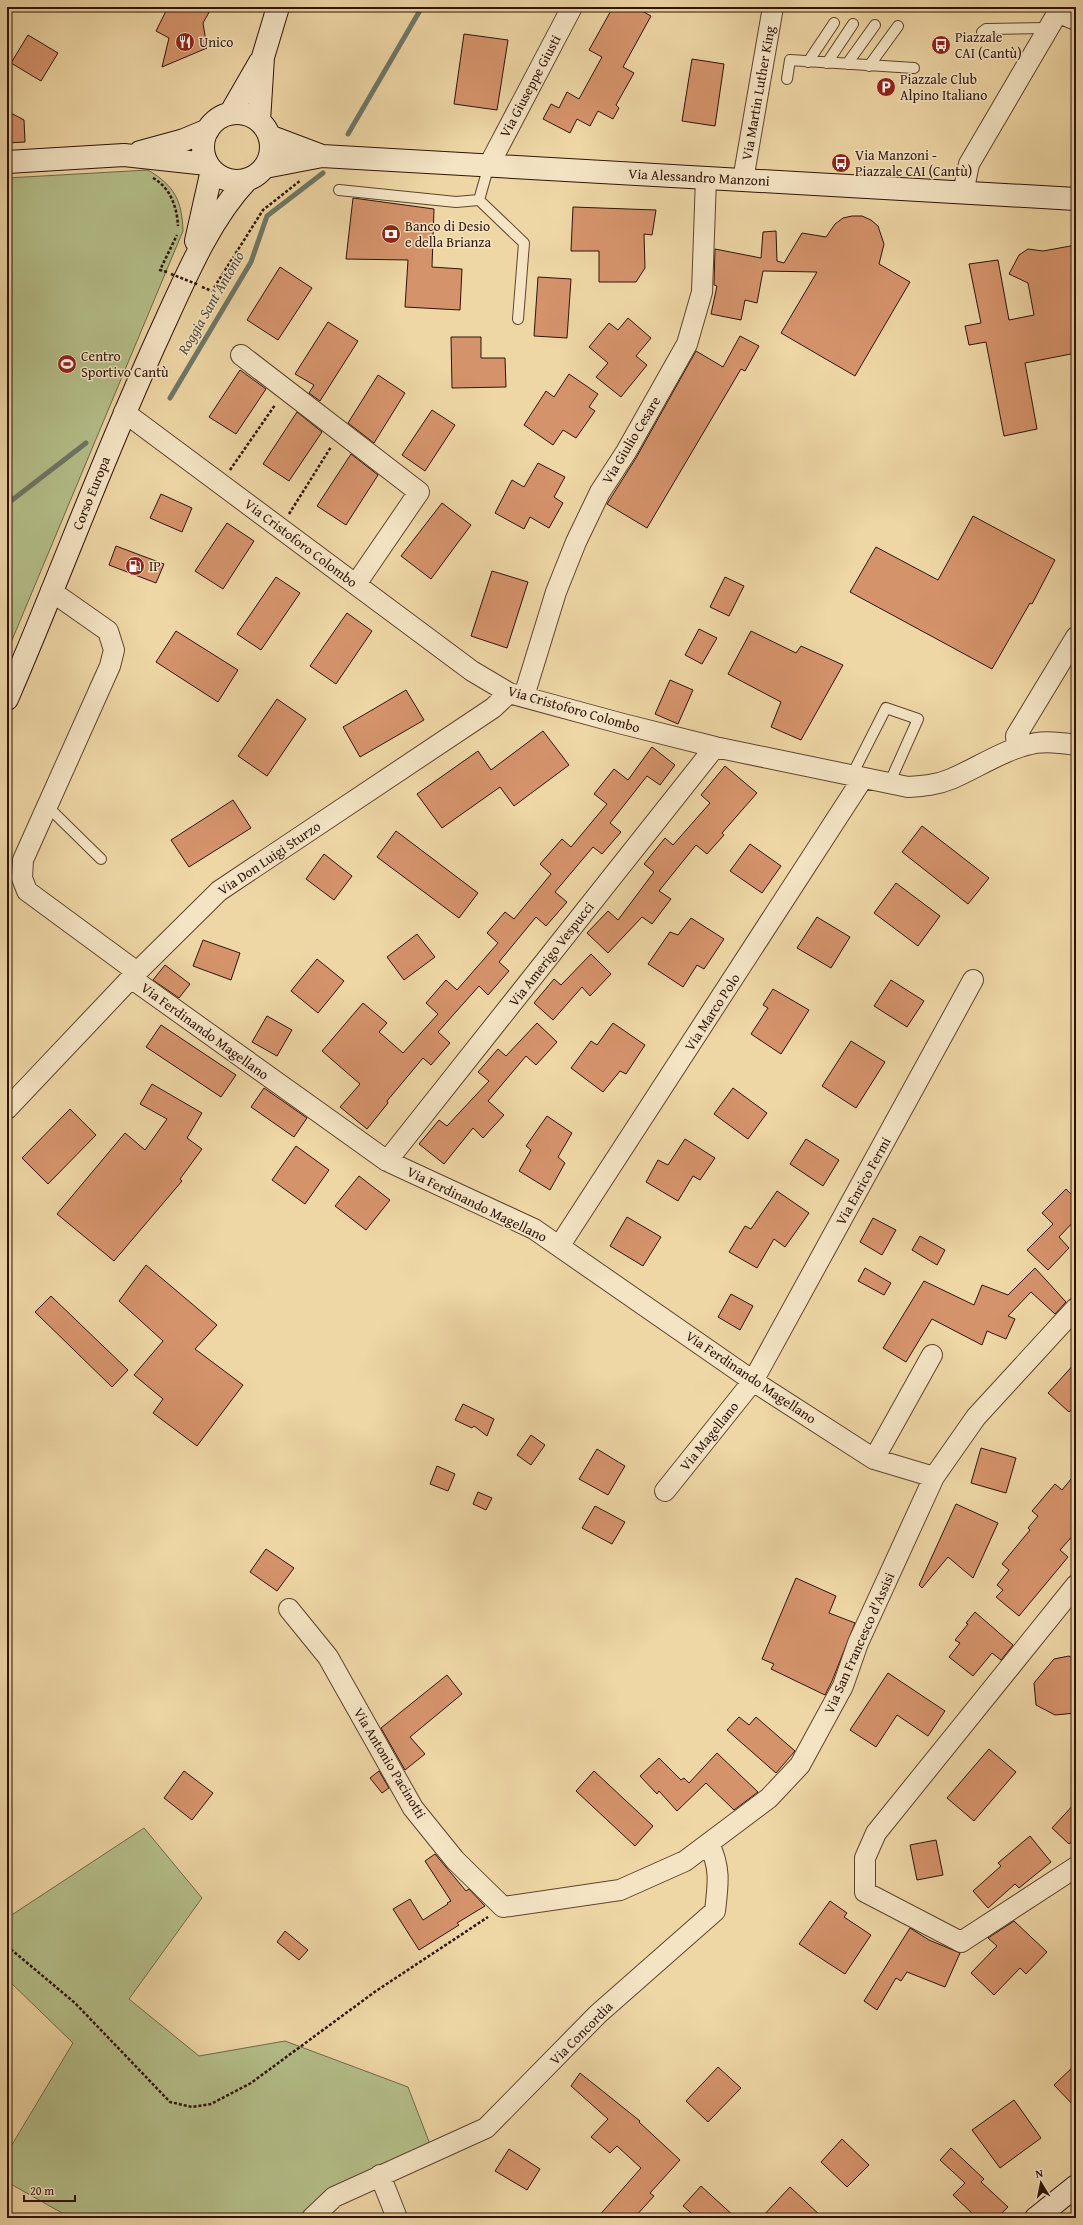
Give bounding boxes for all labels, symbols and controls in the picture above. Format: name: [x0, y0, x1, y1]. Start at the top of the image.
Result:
street label: Via Martin Luther King: [736, 24, 780, 162]
place label: Piazzale CAI (Cantù): [955, 27, 1022, 63]
restaurant icon: Unico: [174, 31, 196, 53]
street label: Via Giuseppe Giusti: [494, 31, 566, 141]
place label: Unico: [199, 32, 233, 52]
bus stop icon: Piazzale CAI (Cantù): [930, 34, 952, 56]
place label: Piazzale Club Alpino Italiano: [900, 69, 987, 105]
parking icon: Piazzale Club Alpino Italiano: [875, 76, 897, 98]
place label: Via Manzoni - Piazzale CAI (Cantù): [855, 145, 972, 181]
bus stop icon: Via Manzoni - Piazzale CAI (Cantù): [830, 152, 852, 174]
street label: Via Alessandro Manzoni: [628, 163, 770, 191]
place label: Banco di Desio e della Brianza: [405, 216, 491, 252]
bank icon: Banco di Desio e della Brianza: [380, 223, 402, 245]
water label: Roggia Sant'Antonio: [172, 247, 249, 359]
place label: Centro Sportivo Cantù: [81, 346, 169, 382]
sports icon: Centro Sportivo Cantù: [56, 353, 78, 375]
street label: Via Giulio Cesare: [597, 392, 665, 488]
street label: Corso Europa: [67, 453, 115, 533]
street label: Via Cristoforo Colombo: [240, 494, 362, 592]
fuel station icon: IP: [124, 555, 146, 577]
place label: IP: [149, 556, 161, 576]
street label: Via Cristoforo Colombo: [505, 681, 643, 737]
street label: Via Don Luigi Sturzo: [214, 816, 324, 900]
street label: Via Amerigo Vespucci: [504, 897, 598, 1011]
street label: Via Marco Polo: [679, 969, 745, 1055]
street label: Via Ferdinando Magellano: [137, 978, 273, 1084]
street label: Via Enrico Fermi: [831, 1133, 895, 1229]
street label: Via Ferdinando Magellano: [403, 1161, 551, 1247]
street label: Via Ferdinando Magellano: [682, 1326, 820, 1428]
street label: Via Magellano: [675, 1397, 743, 1475]
street label: Via San Francesco d'Assisi: [819, 1569, 899, 1717]
street label: Via Antonio Pacinotti: [349, 1704, 431, 1822]
street label: Via Concordia: [545, 1997, 617, 2069]
north arrow: [1021, 2163, 1061, 2203]
text: N: [1034, 2165, 1045, 2182]
scale bar: [24, 2177, 75, 2203]
text: 20 m: [30, 2182, 54, 2199]

